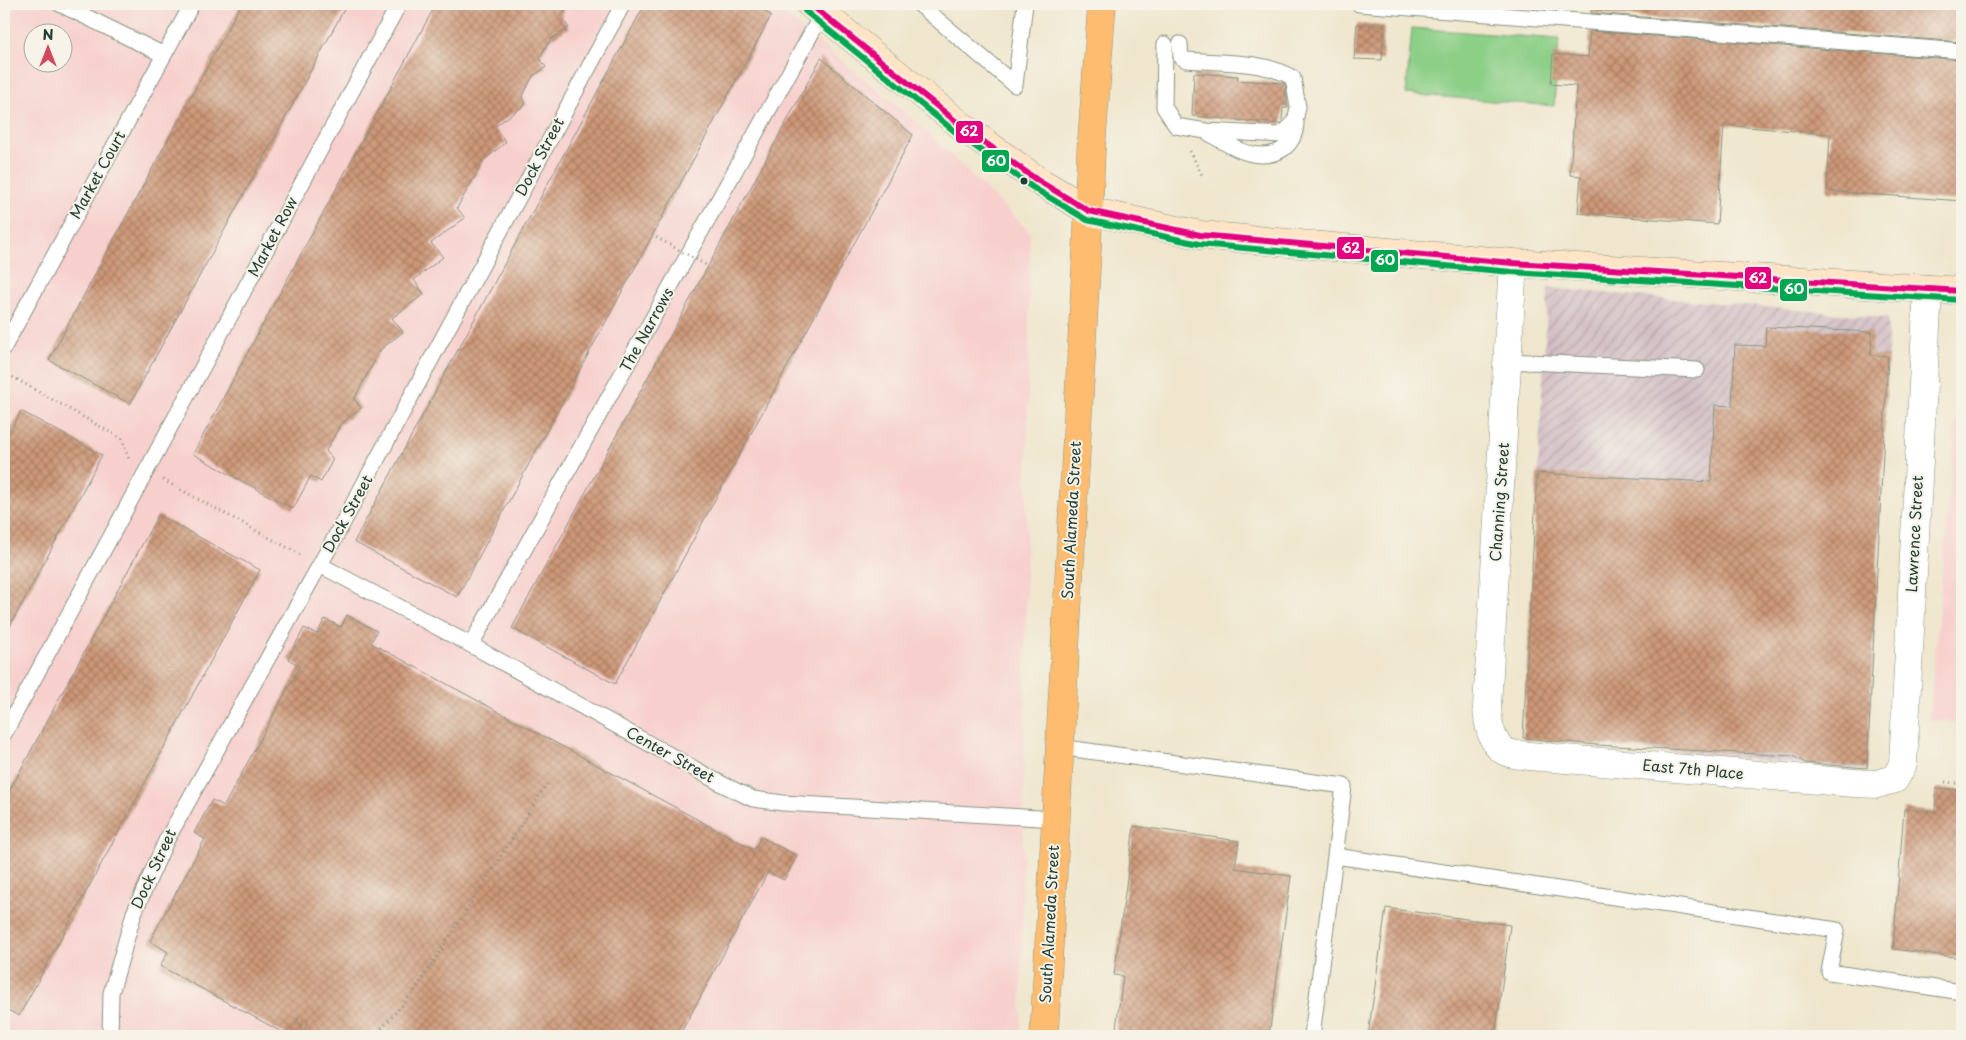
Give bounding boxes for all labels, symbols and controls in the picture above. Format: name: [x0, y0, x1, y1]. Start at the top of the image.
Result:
north arrow: [22, 22, 72, 72]
text: N: [42, 24, 54, 45]
street label: Dock Street: [508, 113, 569, 200]
line badge: 62: [955, 120, 984, 144]
text: 62: [960, 120, 978, 141]
street label: Market Court: [63, 126, 130, 223]
line badge: 60: [981, 149, 1010, 173]
text: 60: [986, 150, 1006, 171]
unlabelled marker: [1019, 176, 1029, 186]
street label: Market Row: [241, 192, 303, 280]
line badge: 62: [1336, 236, 1365, 260]
text: 62: [1342, 237, 1360, 258]
line badge: 60: [1370, 249, 1399, 273]
text: 60: [1375, 249, 1395, 270]
line badge: 62: [1744, 266, 1772, 290]
text: 62: [1749, 267, 1767, 288]
line badge: 60: [1779, 278, 1808, 302]
text: 60: [1784, 278, 1804, 299]
street label: The Narrows: [613, 283, 678, 376]
street label: South Alameda Street: [1055, 440, 1086, 599]
street label: Channing Street: [1483, 442, 1514, 562]
street label: Dock Street: [316, 470, 378, 556]
street label: Lawrence Street: [1899, 475, 1928, 593]
street label: Center Street: [622, 720, 719, 788]
street label: East 7th Place: [1641, 753, 1745, 784]
street label: Dock Street: [124, 825, 181, 912]
street label: South Alameda Street: [1033, 844, 1064, 1003]

